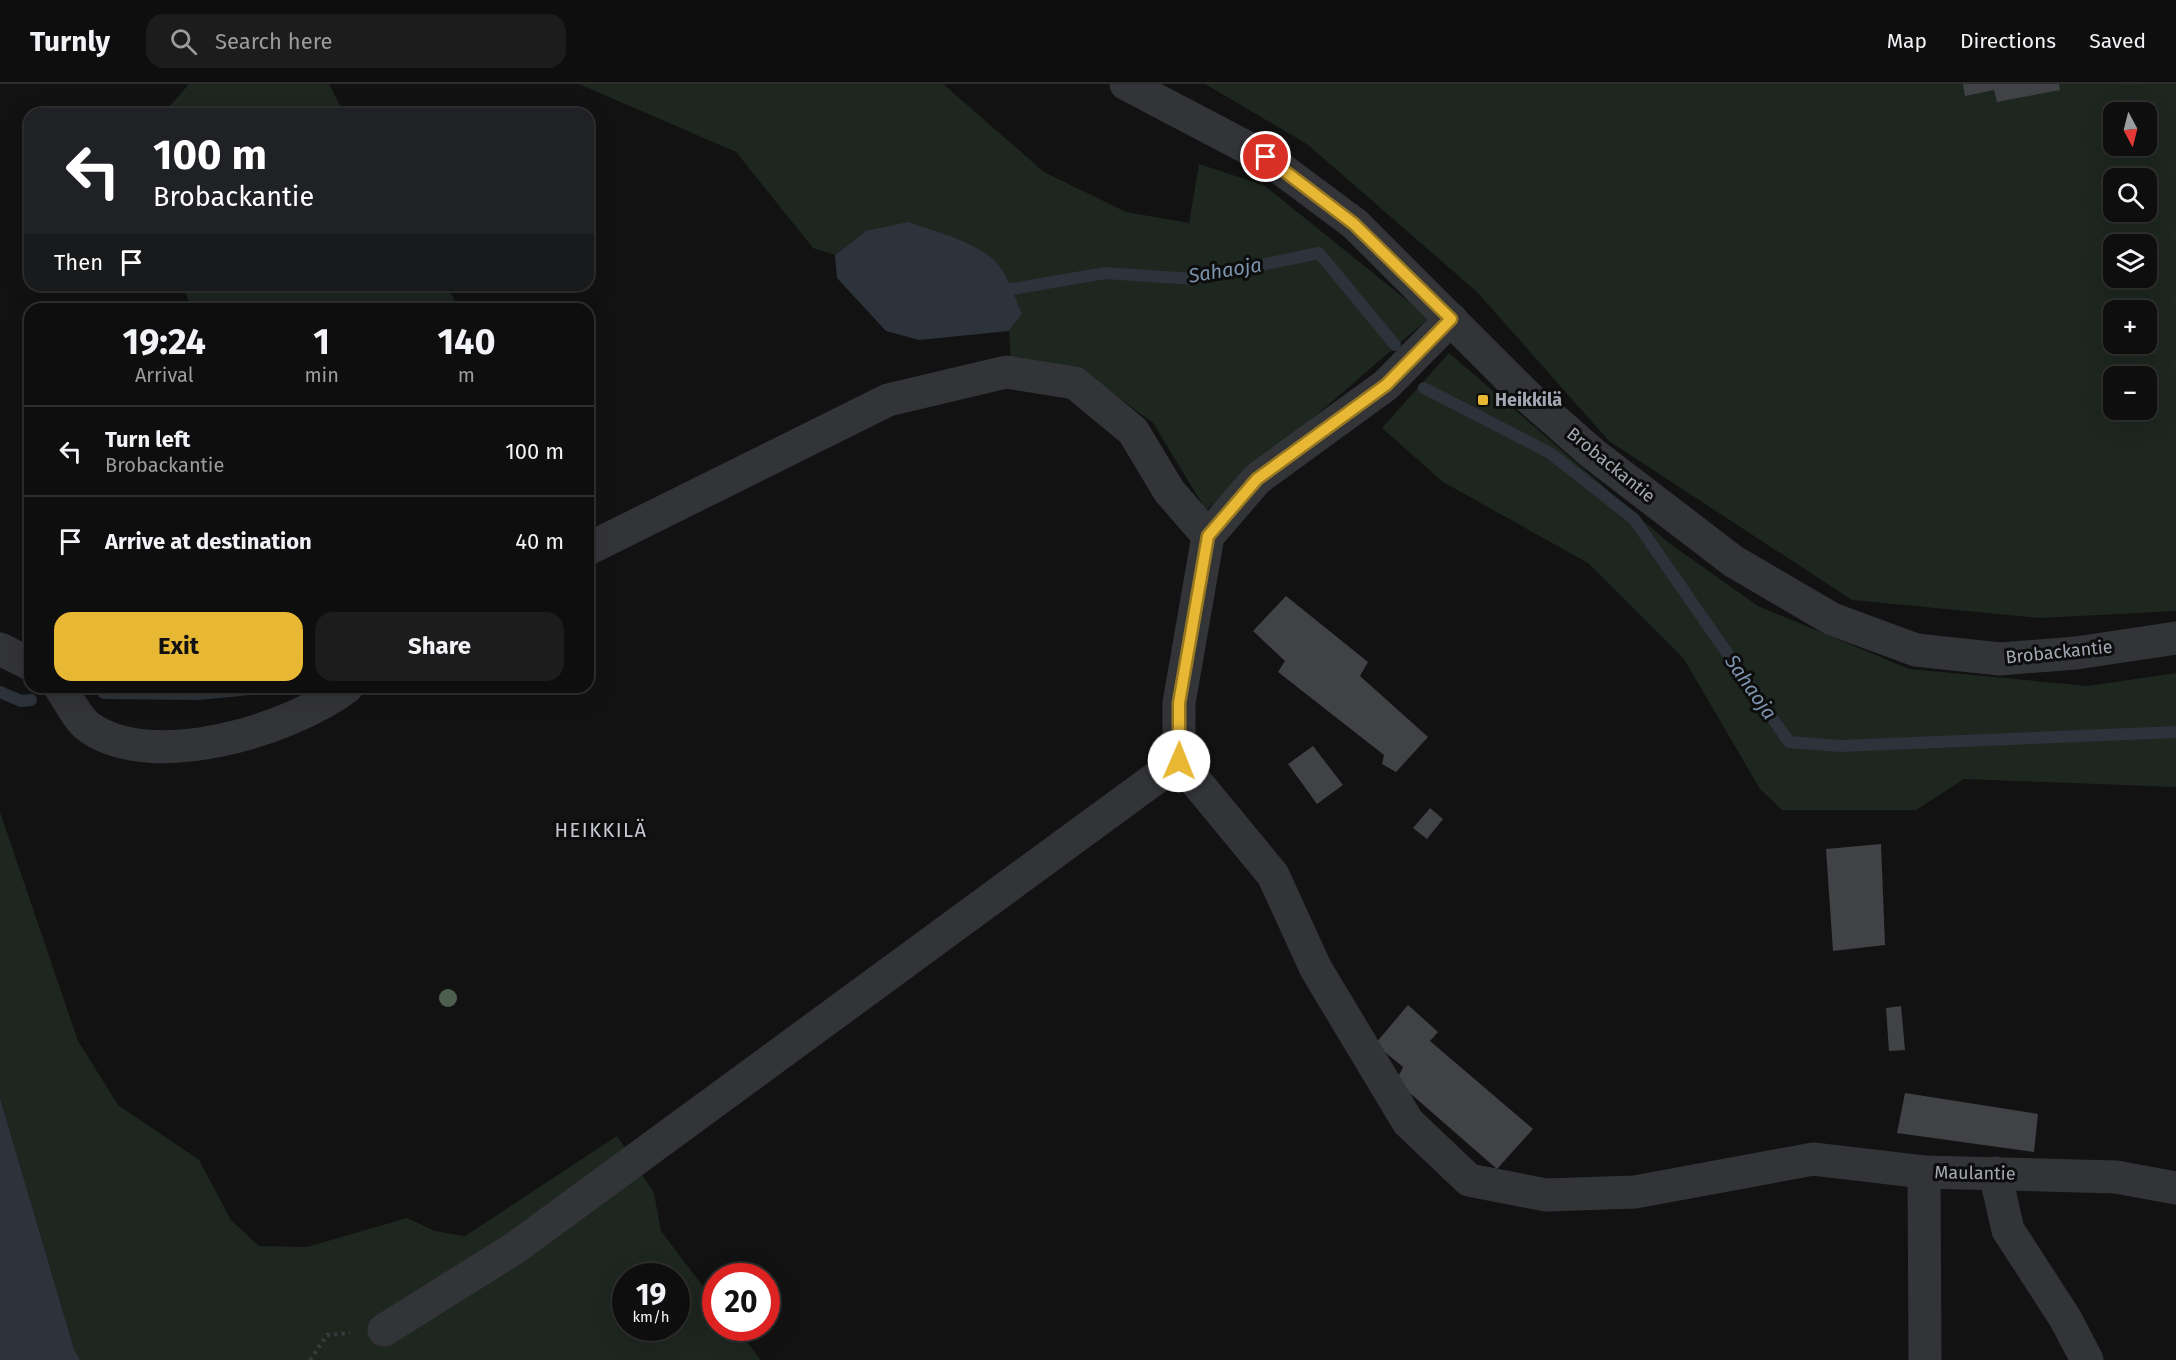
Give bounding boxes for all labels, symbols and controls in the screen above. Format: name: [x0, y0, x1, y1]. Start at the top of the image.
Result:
search box: [146, 14, 566, 68]
text: Turnly: [30, 25, 110, 58]
icon: search: [167, 25, 200, 58]
text: Search here: [215, 28, 332, 55]
text: Map: [1887, 28, 1927, 54]
text: Directions: [1960, 28, 2056, 54]
text: Saved: [2089, 28, 2146, 54]
north arrow: [2103, 102, 2157, 156]
map controls: [2103, 102, 2157, 420]
text: 100 m: [153, 130, 267, 180]
pin: [1240, 131, 1291, 182]
icon: left: [54, 132, 132, 210]
icon: arrive: [1249, 140, 1282, 173]
button: search: [2103, 168, 2157, 222]
text: Brobackantie: [153, 181, 314, 213]
button: layers: [2103, 234, 2157, 288]
icon: arrive: [115, 246, 148, 279]
text: Then: [54, 249, 103, 276]
water label: Sahaoja: [1186, 252, 1263, 288]
button: +: [2103, 300, 2157, 354]
text: 19:24: [122, 320, 206, 364]
text: 1: [313, 320, 330, 364]
text: 140: [437, 320, 495, 364]
text: Arrival: [135, 363, 194, 387]
text: min: [304, 363, 339, 387]
text: m: [458, 363, 475, 387]
button: −: [2103, 366, 2157, 420]
place label: Heikkilä: [1495, 389, 1562, 411]
marker: Heikkilä: [1476, 393, 1490, 407]
street label: Brobackantie: [1562, 423, 1660, 507]
text: Turn left: [105, 426, 190, 453]
icon: left: [54, 435, 87, 468]
text: 100 m: [505, 438, 564, 465]
text: Brobackantie: [105, 453, 224, 477]
icon: arrive: [54, 525, 87, 558]
text: Arrive at destination: [105, 528, 312, 555]
text: 40 m: [515, 528, 564, 555]
button: Exit: [54, 612, 303, 681]
button: Share: [315, 612, 564, 681]
street label: Brobackantie: [2004, 635, 2114, 669]
water label: Sahaoja: [1719, 649, 1782, 724]
position arrow: [1147, 729, 1211, 793]
district label: HEIKKILÄ: [554, 818, 648, 842]
street label: Maulantie: [1934, 1161, 2016, 1185]
speed limit sign: 20: [702, 1263, 780, 1341]
text: 19: [636, 1277, 666, 1313]
text: km/h: [632, 1308, 670, 1326]

